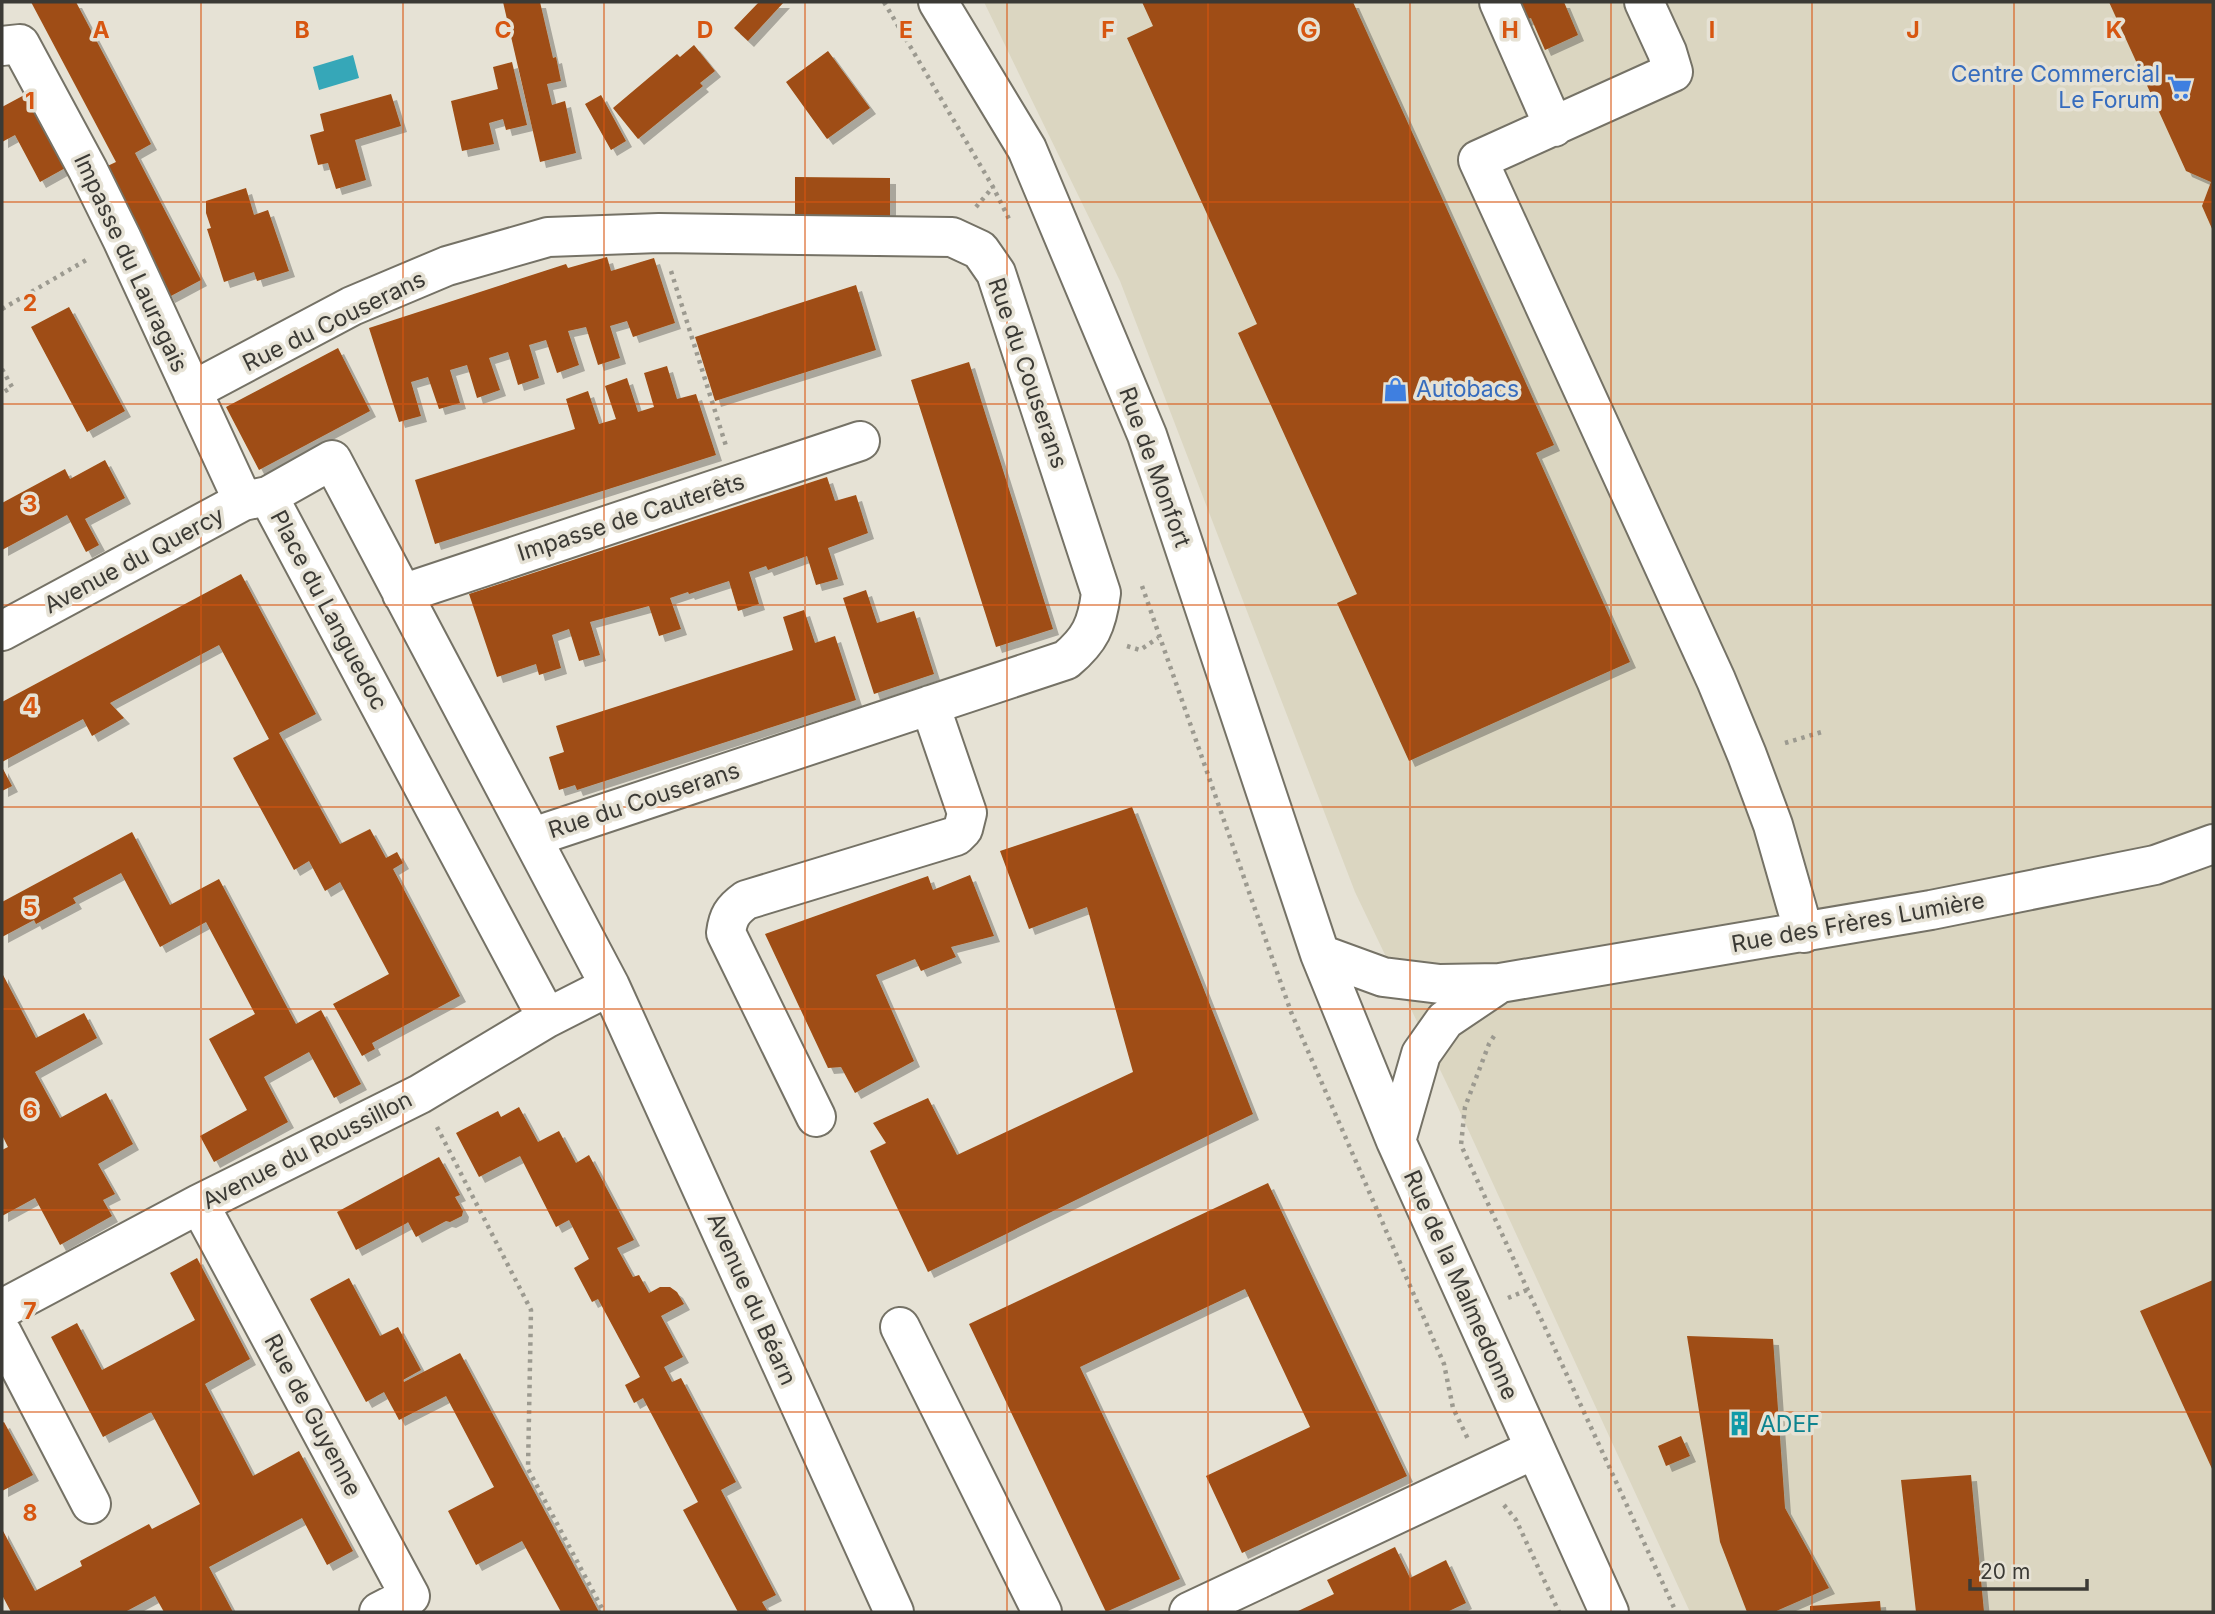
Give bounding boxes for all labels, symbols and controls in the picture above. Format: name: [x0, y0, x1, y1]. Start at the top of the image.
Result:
text: A: [92, 16, 110, 44]
text: B: [294, 16, 310, 44]
text: C: [494, 16, 512, 44]
text: D: [697, 16, 713, 44]
text: E: [899, 16, 913, 44]
text: F: [1101, 16, 1115, 44]
text: G: [1300, 16, 1318, 44]
text: H: [1501, 16, 1519, 44]
text: I: [1709, 16, 1715, 44]
text: J: [1906, 16, 1920, 44]
text: K: [2106, 16, 2122, 44]
place label: Centre Commercial Le Forum: [1951, 60, 2160, 114]
supermarket icon: Centre Commercial Le Forum: [2166, 73, 2194, 101]
text: 1: [25, 87, 35, 115]
street label: Impasse du Lauragais: [68, 149, 194, 377]
street label: Rue du Couserans: [238, 265, 430, 377]
street label: Rue du Couserans: [982, 274, 1074, 472]
text: 2: [23, 289, 37, 317]
shop icon: Autobacs: [1382, 375, 1410, 403]
place label: Autobacs: [1416, 375, 1519, 403]
street label: Rue de Monfort: [1113, 383, 1197, 551]
street label: Impasse de Cauterêts: [514, 467, 748, 567]
text: 3: [23, 490, 37, 518]
street label: Avenue du Quercy: [39, 501, 229, 619]
street label: Place du Languedoc: [265, 505, 393, 715]
text: 4: [22, 692, 38, 720]
street label: Rue du Couserans: [545, 756, 743, 844]
street label: Rue des Frères Lumière: [1729, 886, 1987, 958]
text: 5: [23, 894, 37, 922]
street label: Avenue du Roussillon: [197, 1085, 417, 1215]
text: 6: [23, 1096, 37, 1124]
street label: Rue de la Malmedonne: [1398, 1166, 1524, 1404]
street label: Avenue du Béarn: [701, 1209, 803, 1389]
text: 7: [23, 1297, 37, 1325]
street label: Rue de Guyenne: [259, 1329, 367, 1501]
building icon: ADEF: [1726, 1410, 1754, 1438]
place label: ADEF: [1760, 1410, 1820, 1438]
text: 8: [23, 1499, 37, 1527]
scale bar: [1970, 1548, 2087, 1592]
text: 20 m: [1980, 1559, 2030, 1584]

